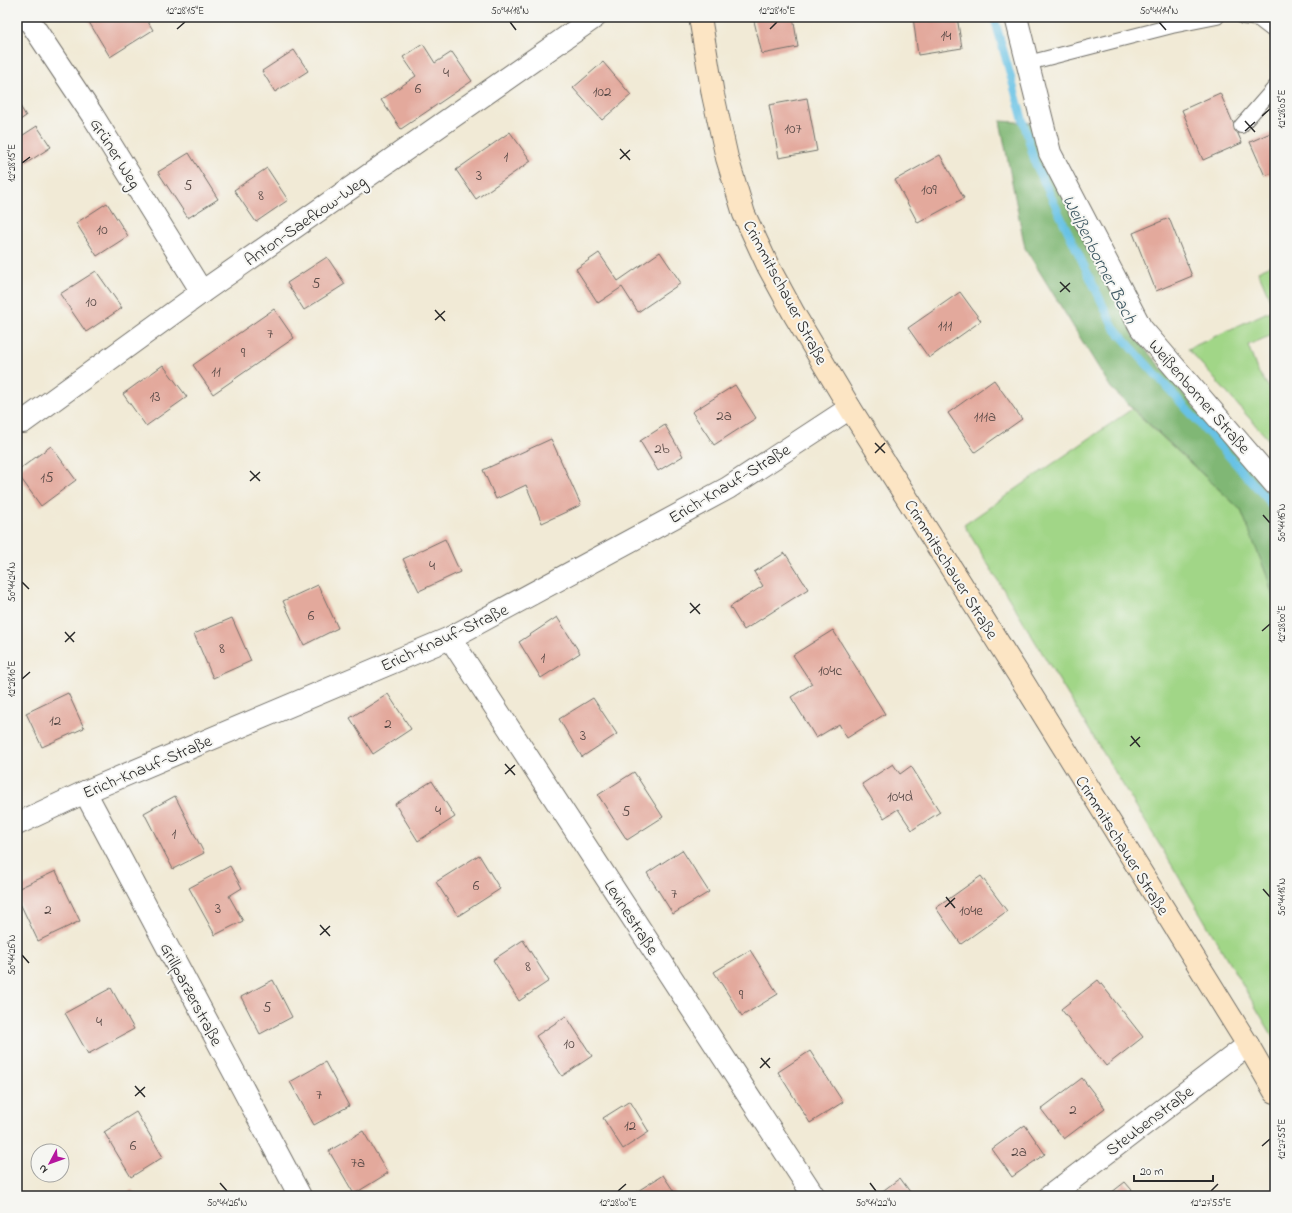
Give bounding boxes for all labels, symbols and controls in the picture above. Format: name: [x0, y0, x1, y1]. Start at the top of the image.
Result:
text: 12°28'15"E: [166, 4, 204, 19]
text: 50°44'18"N: [491, 4, 529, 19]
text: 12°28'10"E: [759, 4, 795, 19]
text: 50°44'14"N: [1140, 4, 1178, 19]
house number: 14: [941, 25, 951, 47]
house number: 4: [443, 62, 449, 84]
house number: 6: [415, 78, 422, 100]
house number: 102: [593, 81, 612, 103]
text: 12°28'05"E: [1275, 89, 1290, 129]
street label: Grüner Weg: [81, 113, 146, 195]
house number: 107: [784, 118, 802, 140]
text: 12°28'15"E: [5, 144, 20, 182]
house number: 1: [504, 146, 509, 168]
house number: 3: [476, 165, 482, 187]
street label: Anton-Saefkow-Weg: [240, 170, 373, 274]
house number: 5: [184, 175, 193, 197]
house number: 109: [921, 179, 937, 201]
house number: 8: [258, 185, 264, 207]
water label: Weißenborner Bach: [1055, 191, 1142, 329]
street label: Crimmitschauer Straße: [736, 216, 834, 370]
house number: 10: [96, 219, 108, 241]
house number: 5: [312, 273, 321, 295]
house number: 10: [85, 291, 97, 313]
house number: 111: [938, 315, 952, 337]
house number: 7: [267, 323, 273, 345]
street label: Weißenborner Straße: [1142, 334, 1256, 460]
house number: 9: [241, 342, 246, 364]
house number: 11: [211, 361, 221, 383]
house number: 13: [150, 386, 160, 408]
house number: 2a: [716, 405, 732, 427]
house number: 111a: [974, 406, 996, 428]
house number: 2b: [654, 438, 670, 460]
street label: Erich-Knauf-Straße: [664, 438, 796, 531]
house number: 15: [40, 467, 54, 489]
street label: Crimmitschauer Straße: [898, 495, 1004, 645]
text: 50°44'16"N: [1275, 503, 1290, 542]
house number: 4: [429, 555, 435, 577]
text: 50°44'24"N: [5, 562, 20, 602]
street label: Erich-Knauf-Straße: [377, 598, 513, 679]
house number: 6: [308, 605, 315, 627]
text: 12°28'00"E: [1275, 605, 1290, 643]
house number: 8: [219, 638, 225, 660]
house number: 1: [541, 647, 546, 669]
house number: 104c: [818, 660, 842, 682]
text: 12°28'10"E: [5, 661, 20, 697]
house number: 12: [49, 710, 62, 732]
house number: 2: [384, 713, 392, 735]
house number: 3: [580, 725, 586, 747]
street label: Erich-Knauf-Straße: [79, 729, 216, 806]
street label: Crimmitschauer Straße: [1069, 771, 1175, 921]
house number: 104d: [887, 786, 913, 808]
house number: 4: [435, 800, 441, 822]
house number: 5: [622, 801, 631, 823]
house number: 1: [172, 823, 177, 845]
house number: 6: [473, 875, 480, 897]
street label: Levinestraße: [597, 875, 665, 961]
text: 50°44'18"N: [1275, 878, 1290, 916]
house number: 7: [671, 883, 677, 905]
house number: 3: [215, 898, 221, 920]
house number: 2: [44, 899, 52, 921]
house number: 104e: [959, 900, 983, 922]
text: 50°44'26"N: [5, 935, 20, 975]
street label: Grillparzerstraße: [153, 939, 229, 1051]
house number: 8: [525, 956, 531, 978]
house number: 9: [739, 984, 744, 1006]
house number: 5: [263, 997, 272, 1019]
house number: 4: [96, 1011, 102, 1033]
house number: 10: [563, 1033, 575, 1055]
street label: Steubenstraße: [1101, 1080, 1199, 1163]
house number: 7: [316, 1084, 322, 1106]
house number: 2: [1069, 1099, 1077, 1121]
house number: 12: [624, 1115, 637, 1137]
text: 12°27'55"E: [1275, 1119, 1290, 1159]
house number: 6: [130, 1135, 137, 1157]
house number: 2a: [1011, 1141, 1027, 1163]
north arrow: [30, 1143, 70, 1183]
house number: 7a: [351, 1152, 365, 1174]
scale bar: [1134, 1157, 1213, 1183]
text: N: [35, 1161, 52, 1177]
text: 20 m: [1140, 1163, 1163, 1181]
text: 50°44'26"N: [207, 1196, 247, 1211]
text: 12°28'00"E: [599, 1196, 637, 1211]
text: 50°44'22"N: [855, 1196, 897, 1211]
text: 12°27'55"E: [1191, 1196, 1231, 1211]

